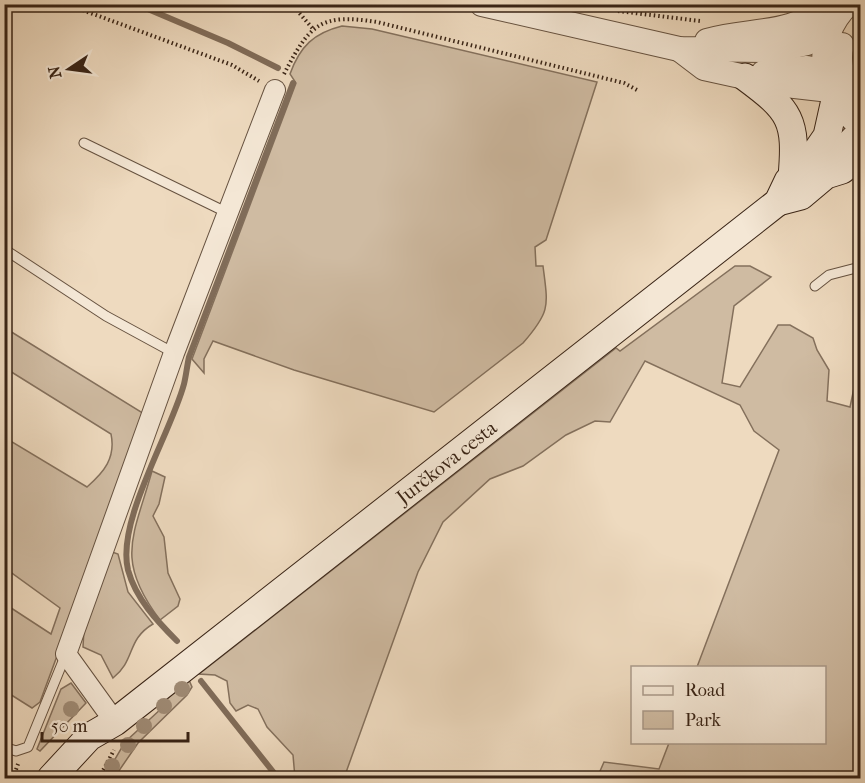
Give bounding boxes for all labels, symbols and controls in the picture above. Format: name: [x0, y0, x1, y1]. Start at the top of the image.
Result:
north arrow: [39, 39, 99, 99]
text: N: [44, 63, 65, 80]
street label: Jurčkova cesta: [390, 416, 502, 510]
legend: [631, 666, 826, 744]
text: Road: [685, 680, 725, 701]
scale bar: [42, 705, 188, 743]
text: Park: [685, 710, 722, 731]
text: 50 m: [51, 716, 88, 737]

